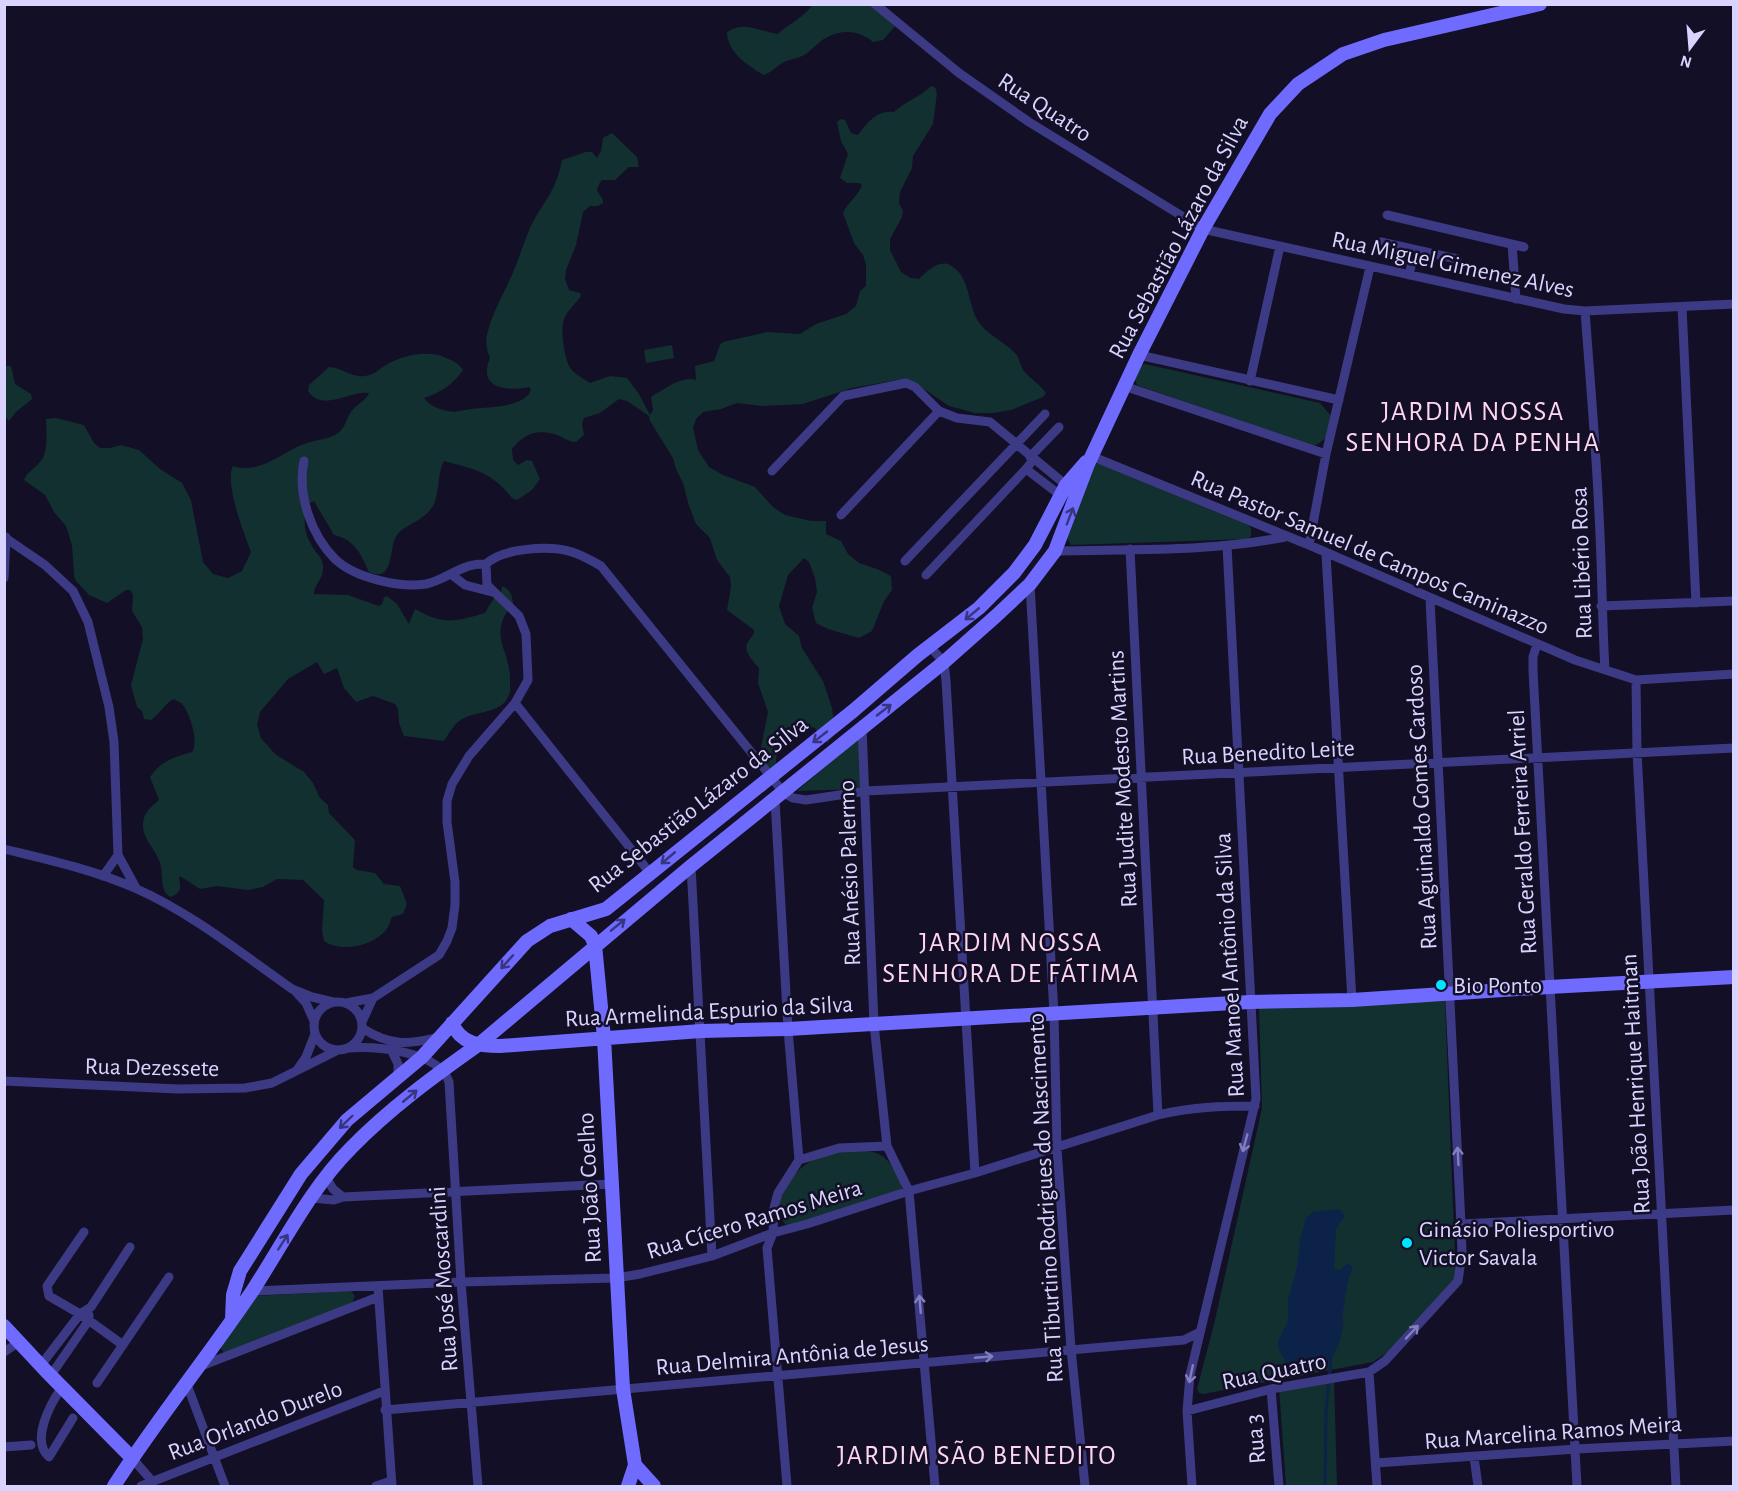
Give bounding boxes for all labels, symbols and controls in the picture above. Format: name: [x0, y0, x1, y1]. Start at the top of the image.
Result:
north arrow: [1660, 18, 1720, 78]
text: N: [1679, 52, 1694, 71]
street label: Rua Quatro: [993, 69, 1095, 147]
street label: Rua Sebastião Lázaro da Silva: [1105, 112, 1253, 363]
street label: Rua Miguel Gimenez Alves: [1329, 228, 1576, 302]
district label: JARDIM NOSSA SENHORA DA PENHA: [1345, 398, 1601, 456]
street label: Rua Pastor Samuel de Campos Caminazzo: [1187, 466, 1552, 639]
street label: Rua Libério Rosa: [1567, 486, 1597, 640]
one-way arrow: [1065, 507, 1076, 525]
one-way arrow: [965, 607, 980, 621]
street label: Rua Judite Modesto Martins: [1104, 650, 1142, 908]
street label: Rua Aguinaldo Gomes Cardoso: [1403, 664, 1441, 950]
one-way arrow: [876, 703, 892, 716]
street label: Rua Geraldo Ferreira Arriel: [1505, 709, 1541, 955]
street label: Rua Sebastião Lázaro da Silva: [584, 712, 813, 898]
one-way arrow: [813, 730, 829, 743]
street label: Rua Benedito Leite: [1181, 736, 1355, 770]
street label: Rua Anésio Palermo: [835, 779, 865, 966]
street label: Rua Manoel Antônio da Silva: [1211, 832, 1249, 1098]
one-way arrow: [661, 851, 676, 865]
one-way arrow: [610, 919, 626, 932]
district label: JARDIM NOSSA SENHORA DE FÁTIMA: [882, 929, 1140, 987]
street label: Rua João Henrique Haitman: [1617, 953, 1655, 1215]
one-way arrow: [500, 954, 514, 969]
place label: Bio Ponto: [1453, 974, 1542, 998]
marker: Bio Ponto: [1434, 978, 1448, 992]
street label: Rua Armelinda Espurio da Silva: [564, 992, 854, 1032]
street label: Rua Tiburtino Rodrigues do Nascimento: [1024, 1012, 1068, 1383]
street label: Rua Dezessete: [85, 1055, 219, 1081]
one-way arrow: [402, 1090, 418, 1103]
street label: Rua João Coelho: [574, 1112, 606, 1264]
one-way arrow: [338, 1115, 353, 1129]
one-way arrow: [1239, 1133, 1250, 1152]
one-way arrow: [1452, 1146, 1463, 1166]
street label: Rua Cícero Ramos Meira: [644, 1176, 865, 1264]
street label: Rua José Moscardini: [426, 1185, 462, 1372]
place label: Ginásio Poliesportivo Victor Savala: [1419, 1218, 1615, 1270]
one-way arrow: [278, 1234, 290, 1251]
marker: Ginásio Poliesportivo Victor Savala: [1400, 1236, 1414, 1250]
one-way arrow: [914, 1295, 925, 1315]
one-way arrow: [1405, 1325, 1419, 1340]
street label: Rua Delmira Antônia de Jesus: [655, 1332, 930, 1380]
street label: Rua Quatro: [1220, 1349, 1329, 1395]
one-way arrow: [973, 1351, 993, 1362]
one-way arrow: [1185, 1364, 1196, 1383]
street label: Rua Orlando Durelo: [165, 1377, 346, 1465]
street label: Rua Marcelina Ramos Meira: [1423, 1412, 1683, 1454]
street label: Rua 3: [1242, 1413, 1270, 1465]
district label: JARDIM SÃO BENEDITO: [837, 1440, 1117, 1469]

